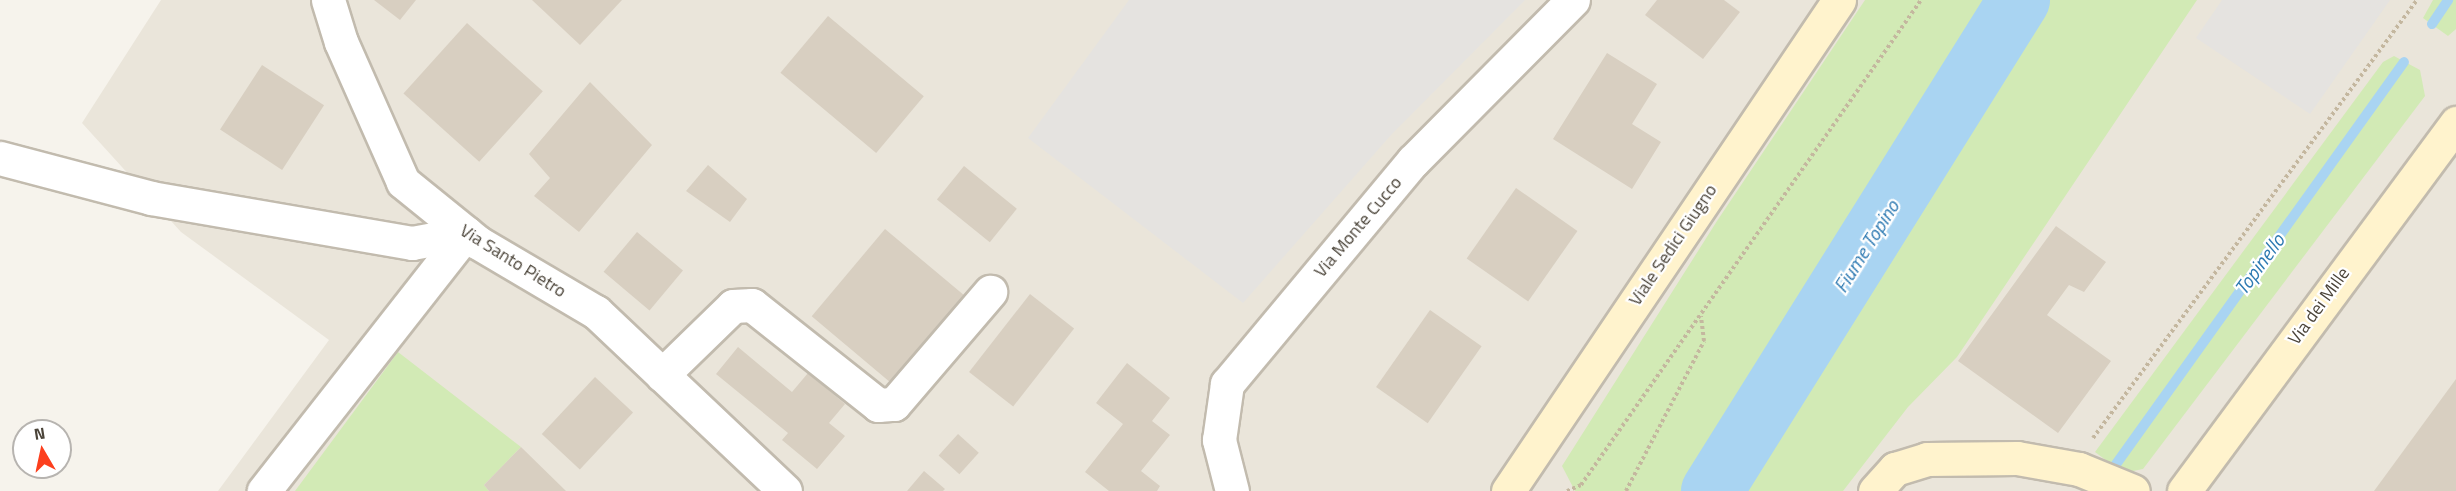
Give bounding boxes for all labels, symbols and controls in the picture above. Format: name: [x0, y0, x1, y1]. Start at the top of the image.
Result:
street label: Via Monte Cucco: [1310, 172, 1406, 282]
street label: Viale Sedici Giugno: [1624, 180, 1722, 310]
water label: Fiume Topino: [1828, 195, 1904, 297]
street label: Via Santo Pietro: [456, 220, 570, 302]
water label: Topinello: [2229, 229, 2289, 299]
street label: Via dei Mille: [2284, 263, 2354, 349]
north arrow: [12, 419, 72, 479]
text: N: [32, 420, 47, 446]

